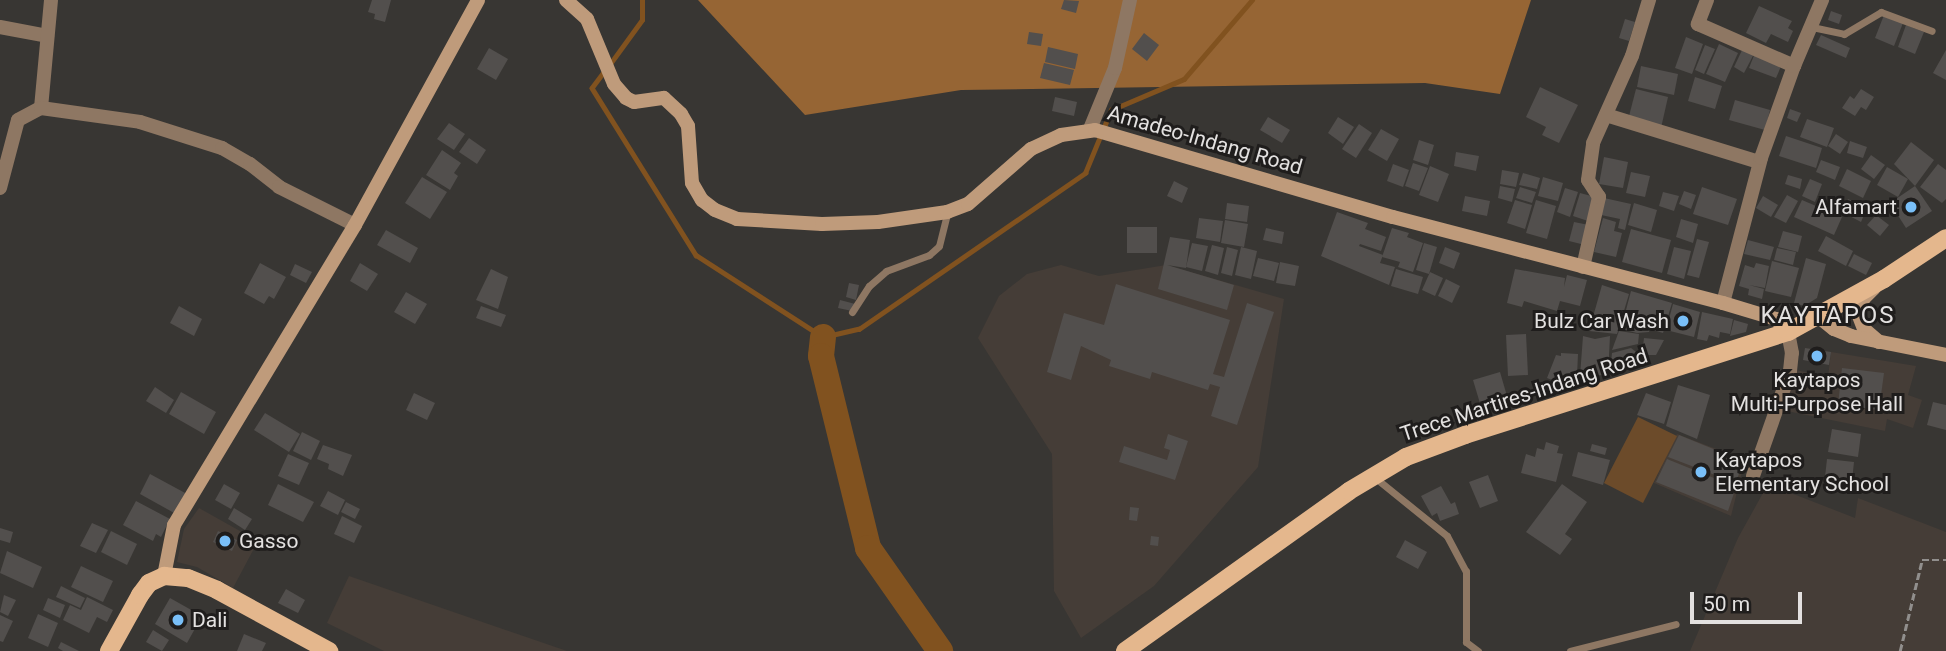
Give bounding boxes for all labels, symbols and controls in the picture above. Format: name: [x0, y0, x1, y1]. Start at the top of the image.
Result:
street label: Amadeo-Indang Road: [1105, 100, 1305, 180]
place label: Alfamart: [1815, 194, 1897, 220]
marker: Alfamart: [1903, 199, 1919, 215]
district label: KAYTAPOS: [1761, 302, 1895, 330]
place label: Bulz Car Wash: [1534, 308, 1669, 334]
marker: Bulz Car Wash: [1675, 313, 1691, 329]
street label: Trece Martires-Indang Road: [1397, 343, 1651, 447]
marker: Kaytapos Multi-Purpose Hall: [1809, 348, 1825, 364]
place label: Kaytapos Multi-Purpose Hall: [1731, 367, 1903, 417]
place label: Kaytapos Elementary School: [1715, 447, 1889, 497]
marker: Kaytapos Elementary School: [1693, 464, 1709, 480]
place label: Gasso: [239, 528, 298, 554]
marker: Gasso: [217, 533, 233, 549]
scale bar: [1694, 578, 1806, 622]
text: 50 m: [1703, 592, 1750, 616]
place label: Dali: [192, 607, 227, 633]
marker: Dali: [170, 612, 186, 628]

